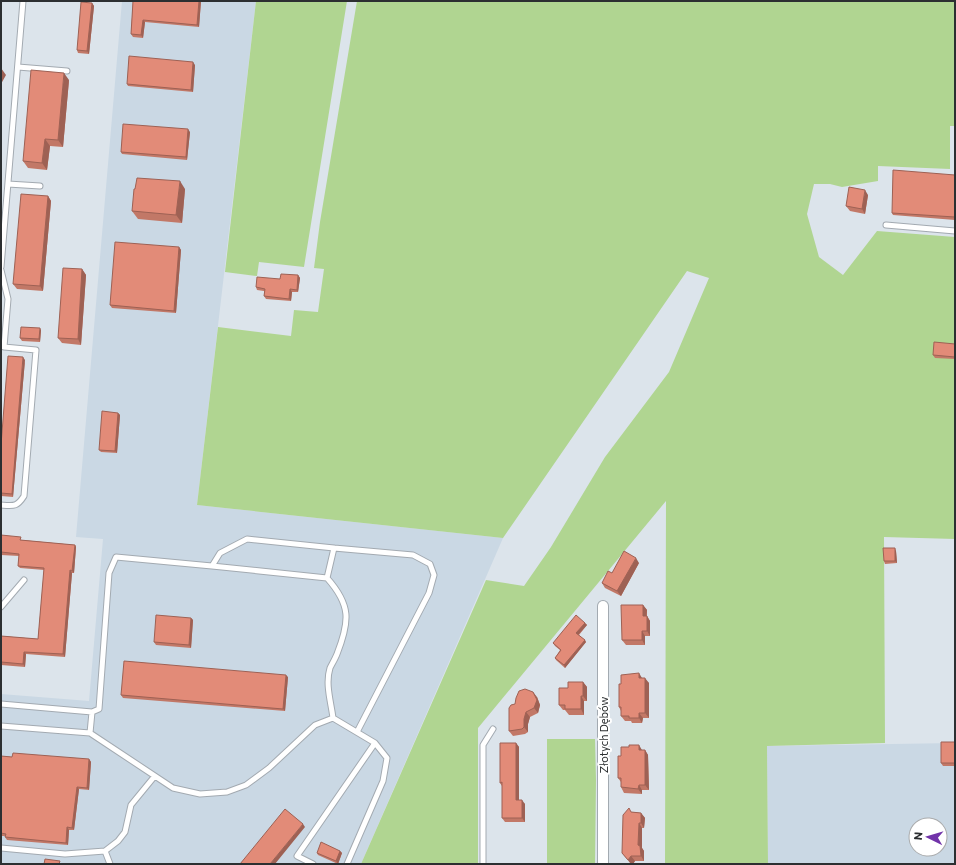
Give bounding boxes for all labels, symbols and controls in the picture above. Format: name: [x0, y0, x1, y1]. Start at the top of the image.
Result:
street label: Złotych Dębów: [597, 697, 610, 773]
north arrow: [908, 817, 948, 857]
text: N: [911, 831, 924, 841]

